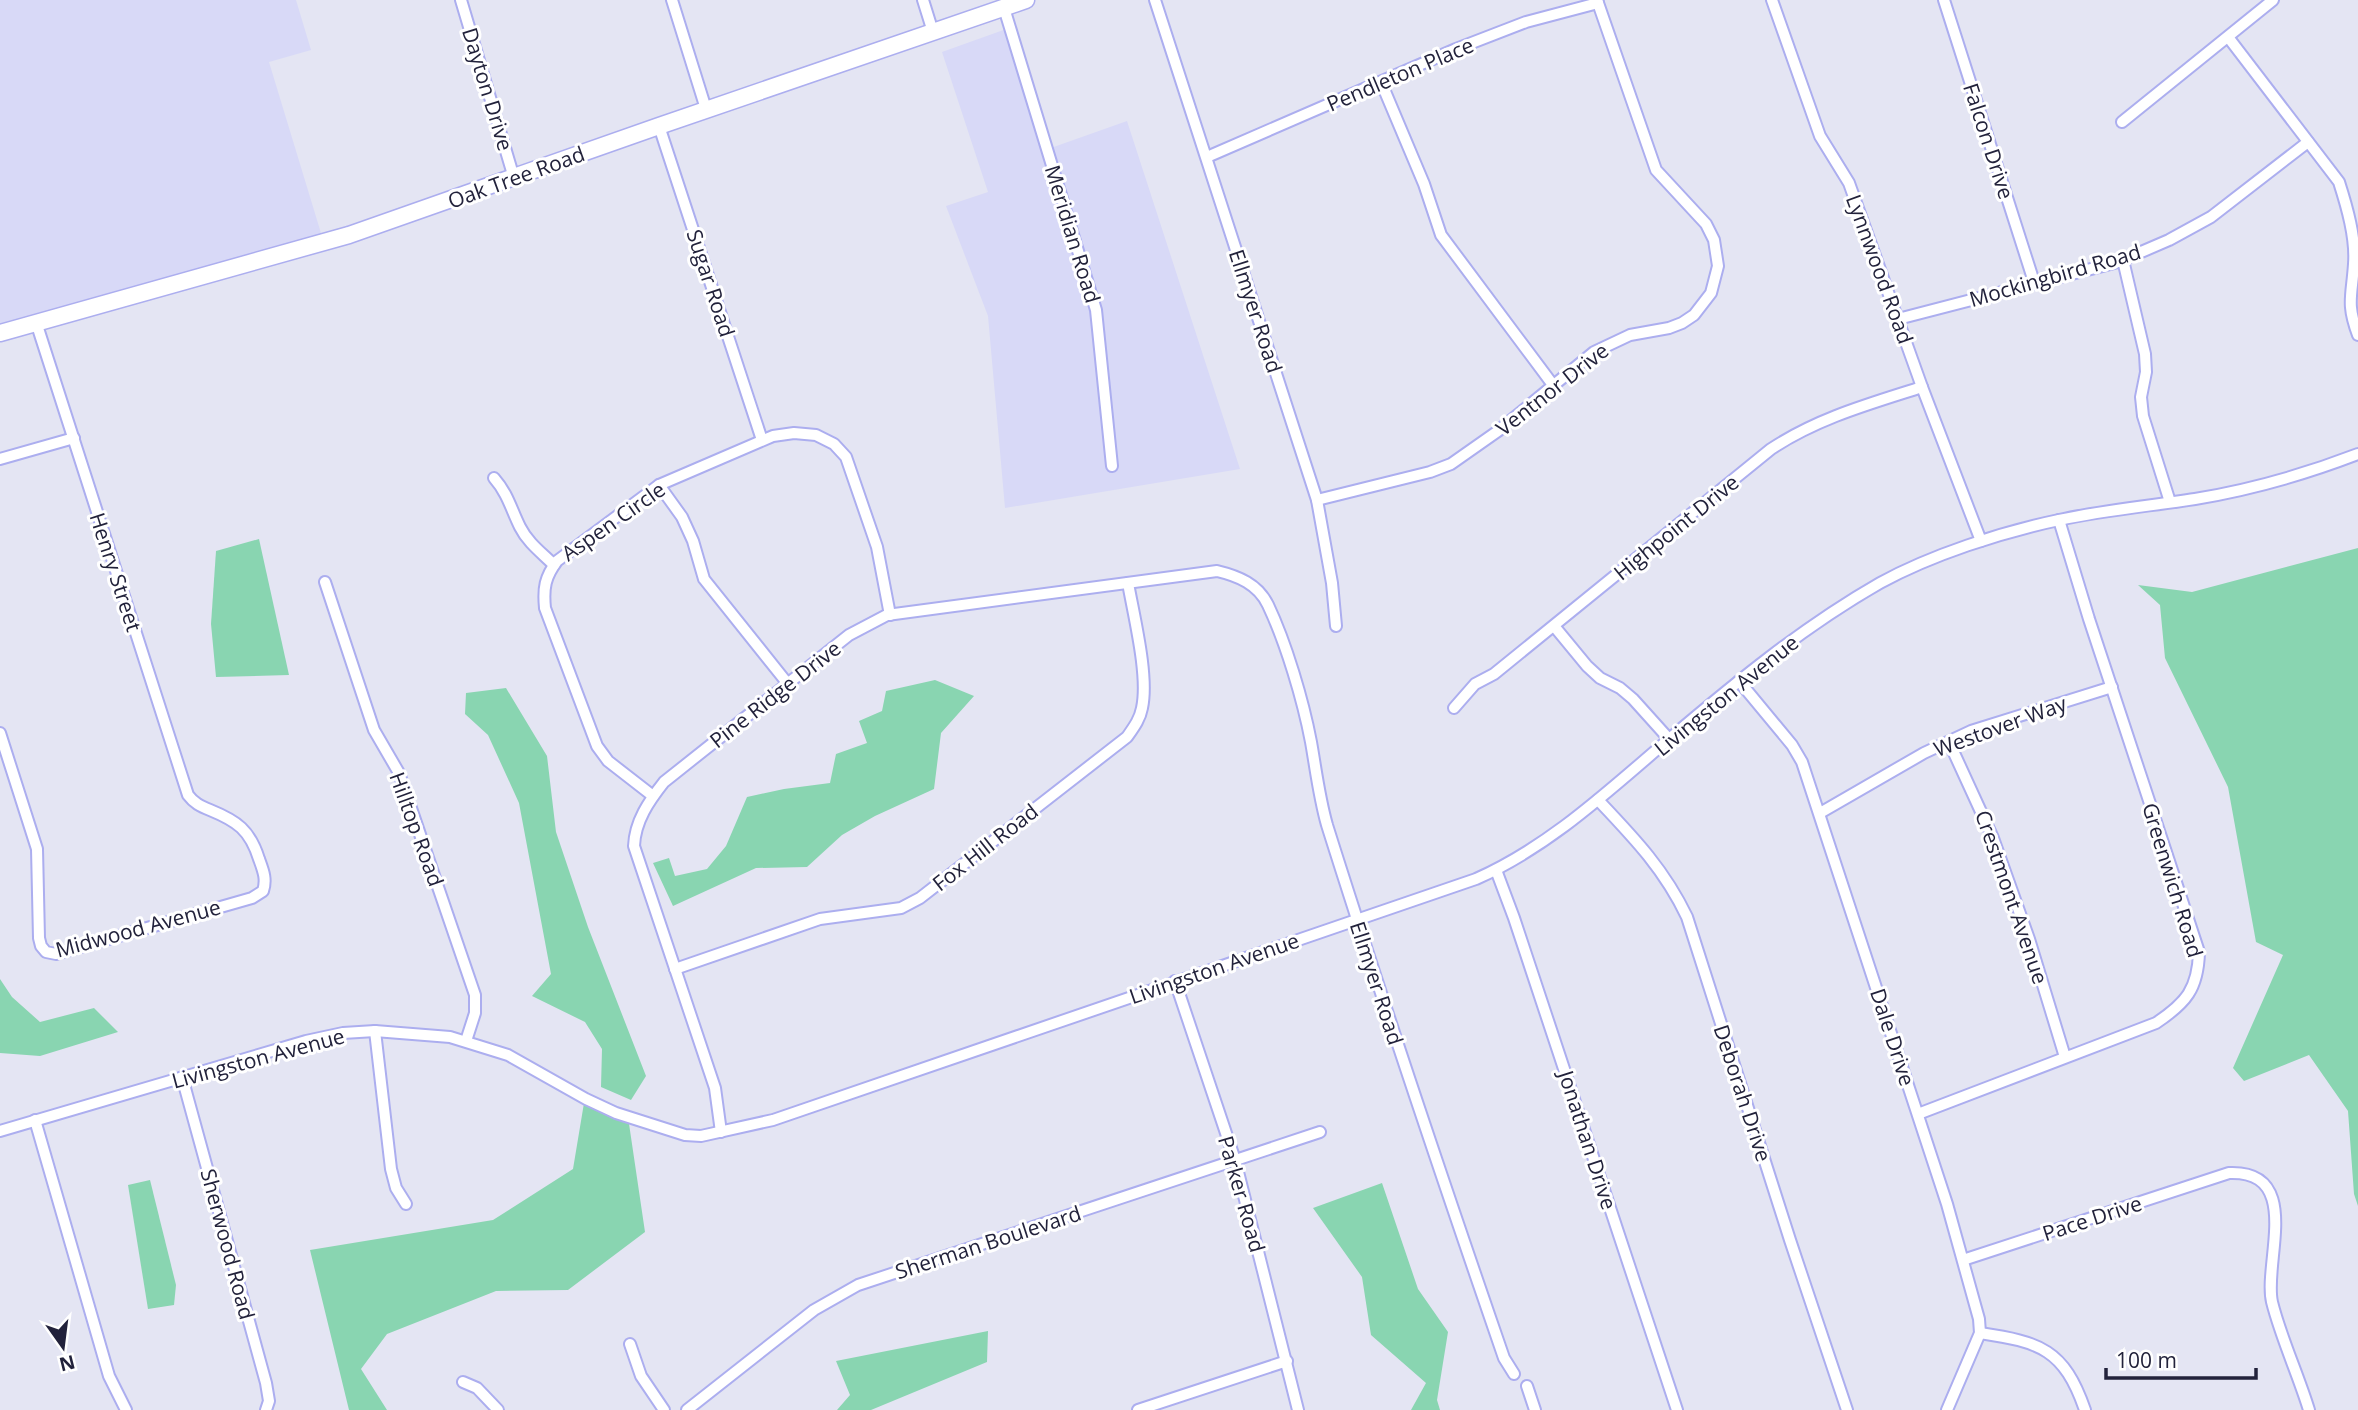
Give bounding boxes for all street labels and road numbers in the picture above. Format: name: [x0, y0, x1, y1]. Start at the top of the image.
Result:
street label: Dayton Drive: [456, 24, 520, 154]
street label: Pendleton Place: [1322, 30, 1478, 118]
street label: Falcon Drive: [1957, 79, 2021, 203]
street label: Oak Tree Road: [444, 139, 588, 215]
street label: Meridian Road: [1039, 162, 1107, 306]
street label: Lynnwood Road: [1840, 190, 1920, 348]
street label: Sugar Road: [680, 226, 742, 340]
street label: Mockingbird Road: [1966, 237, 2144, 313]
street label: Ellmyer Road: [1223, 246, 1289, 376]
street label: Ventnor Drive: [1490, 336, 1614, 442]
street label: Highpoint Drive: [1608, 468, 1744, 586]
street label: Aspen Circle: [556, 475, 670, 567]
street label: Henry Street: [84, 509, 148, 635]
street label: Livingston Avenue: [1648, 628, 1804, 762]
street label: Pine Ridge Drive: [704, 634, 846, 754]
street label: Westover Way: [1930, 689, 2071, 763]
street label: Hilltop Road: [383, 768, 451, 890]
street label: Fox Hill Road: [926, 797, 1044, 897]
street label: Greenwich Road: [2136, 799, 2210, 961]
street label: Crestmont Avenue: [1969, 806, 2055, 988]
street label: Midwood Avenue: [52, 892, 224, 964]
street label: Ellmyer Road: [1344, 918, 1410, 1048]
street label: Livingston Avenue: [1125, 926, 1303, 1010]
street label: Dale Drive: [1864, 985, 1922, 1089]
street label: Livingston Avenue: [168, 1021, 348, 1095]
street label: Deborah Drive: [1708, 1021, 1778, 1165]
street label: Jonathan Drive: [1552, 1065, 1624, 1213]
street label: Parker Road: [1212, 1133, 1272, 1255]
street label: Sherwood Road: [194, 1166, 262, 1322]
street label: Pace Drive: [2039, 1189, 2145, 1247]
street label: Sherman Boulevard: [891, 1199, 1085, 1285]

